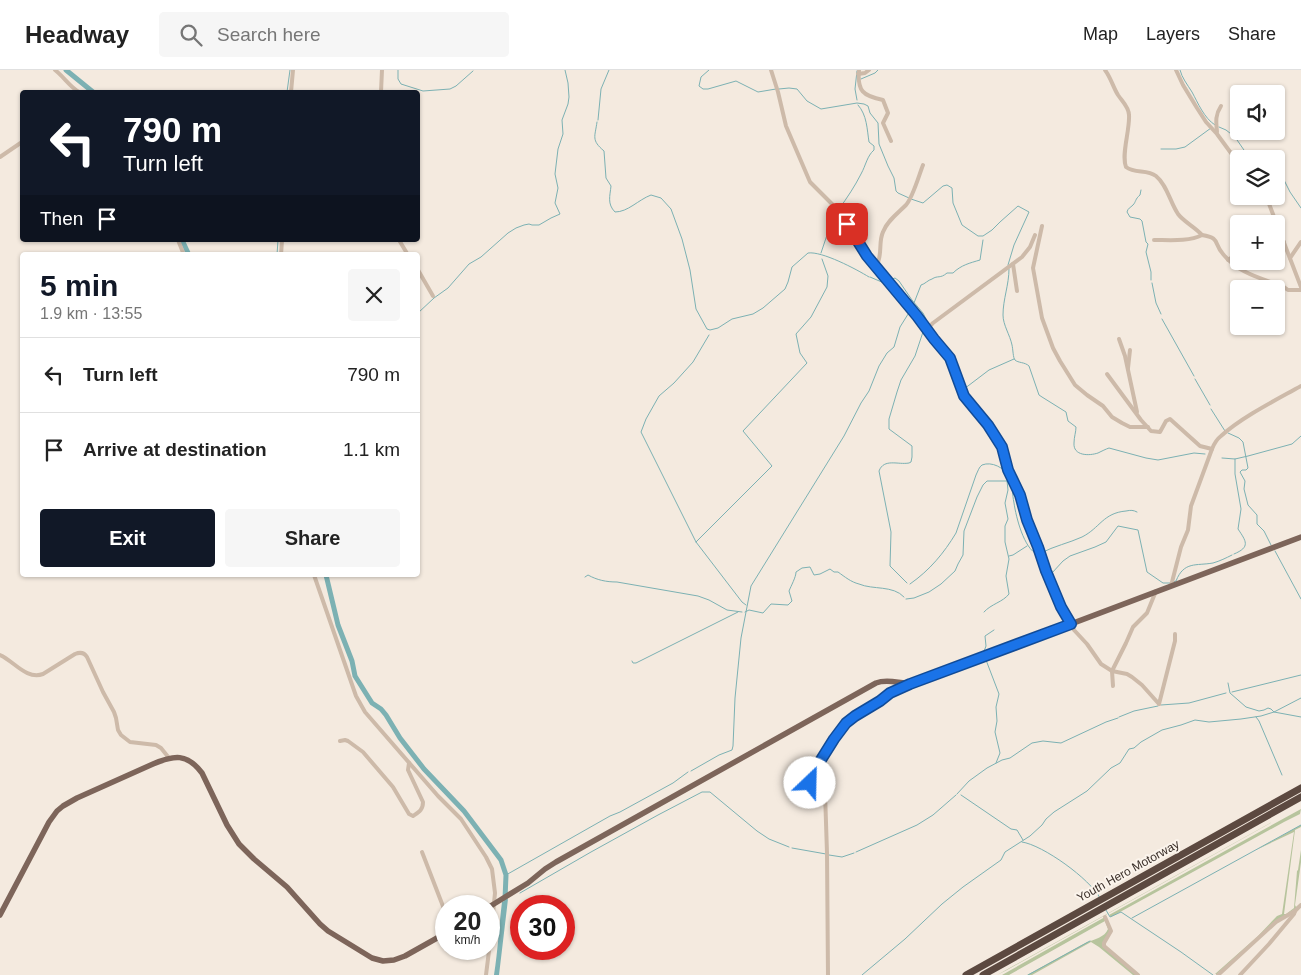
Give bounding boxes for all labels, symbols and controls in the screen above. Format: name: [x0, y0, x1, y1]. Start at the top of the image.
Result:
search box: [159, 12, 509, 57]
text: Headway: [25, 21, 129, 48]
icon: search: [177, 21, 205, 49]
text: Search here: [217, 24, 321, 45]
text: Map: [1083, 24, 1118, 44]
text: Layers: [1146, 24, 1200, 44]
text: Share: [1228, 24, 1276, 44]
map controls: [1230, 85, 1285, 335]
button: sound: [1230, 85, 1285, 140]
icon: left: [40, 110, 105, 175]
text: 790 m: [123, 110, 222, 149]
button: layers: [1230, 150, 1285, 205]
text: Turn left: [123, 151, 203, 176]
pin: [826, 203, 868, 245]
icon: arrive: [93, 205, 121, 233]
text: Then: [40, 208, 83, 229]
icon: arrive: [833, 210, 861, 238]
button: +: [1230, 215, 1285, 270]
text: 5 min: [40, 269, 118, 302]
button: close: [348, 269, 400, 321]
button: −: [1230, 280, 1285, 335]
text: 1.9 km · 13:55: [40, 305, 142, 322]
icon: left: [40, 361, 68, 389]
text: Turn left: [83, 364, 158, 385]
text: 790 m: [347, 364, 400, 385]
icon: arrive: [40, 436, 68, 464]
text: Arrive at destination: [83, 439, 267, 460]
text: 1.1 km: [343, 439, 400, 460]
button: Exit: [40, 509, 215, 567]
button: Share: [225, 509, 400, 567]
position arrow: [783, 756, 835, 808]
street label: Youth Hero Motorway: [1074, 837, 1182, 905]
speed limit sign: 30: [510, 895, 575, 960]
text: 20: [454, 907, 481, 935]
text: km/h: [454, 933, 481, 947]

